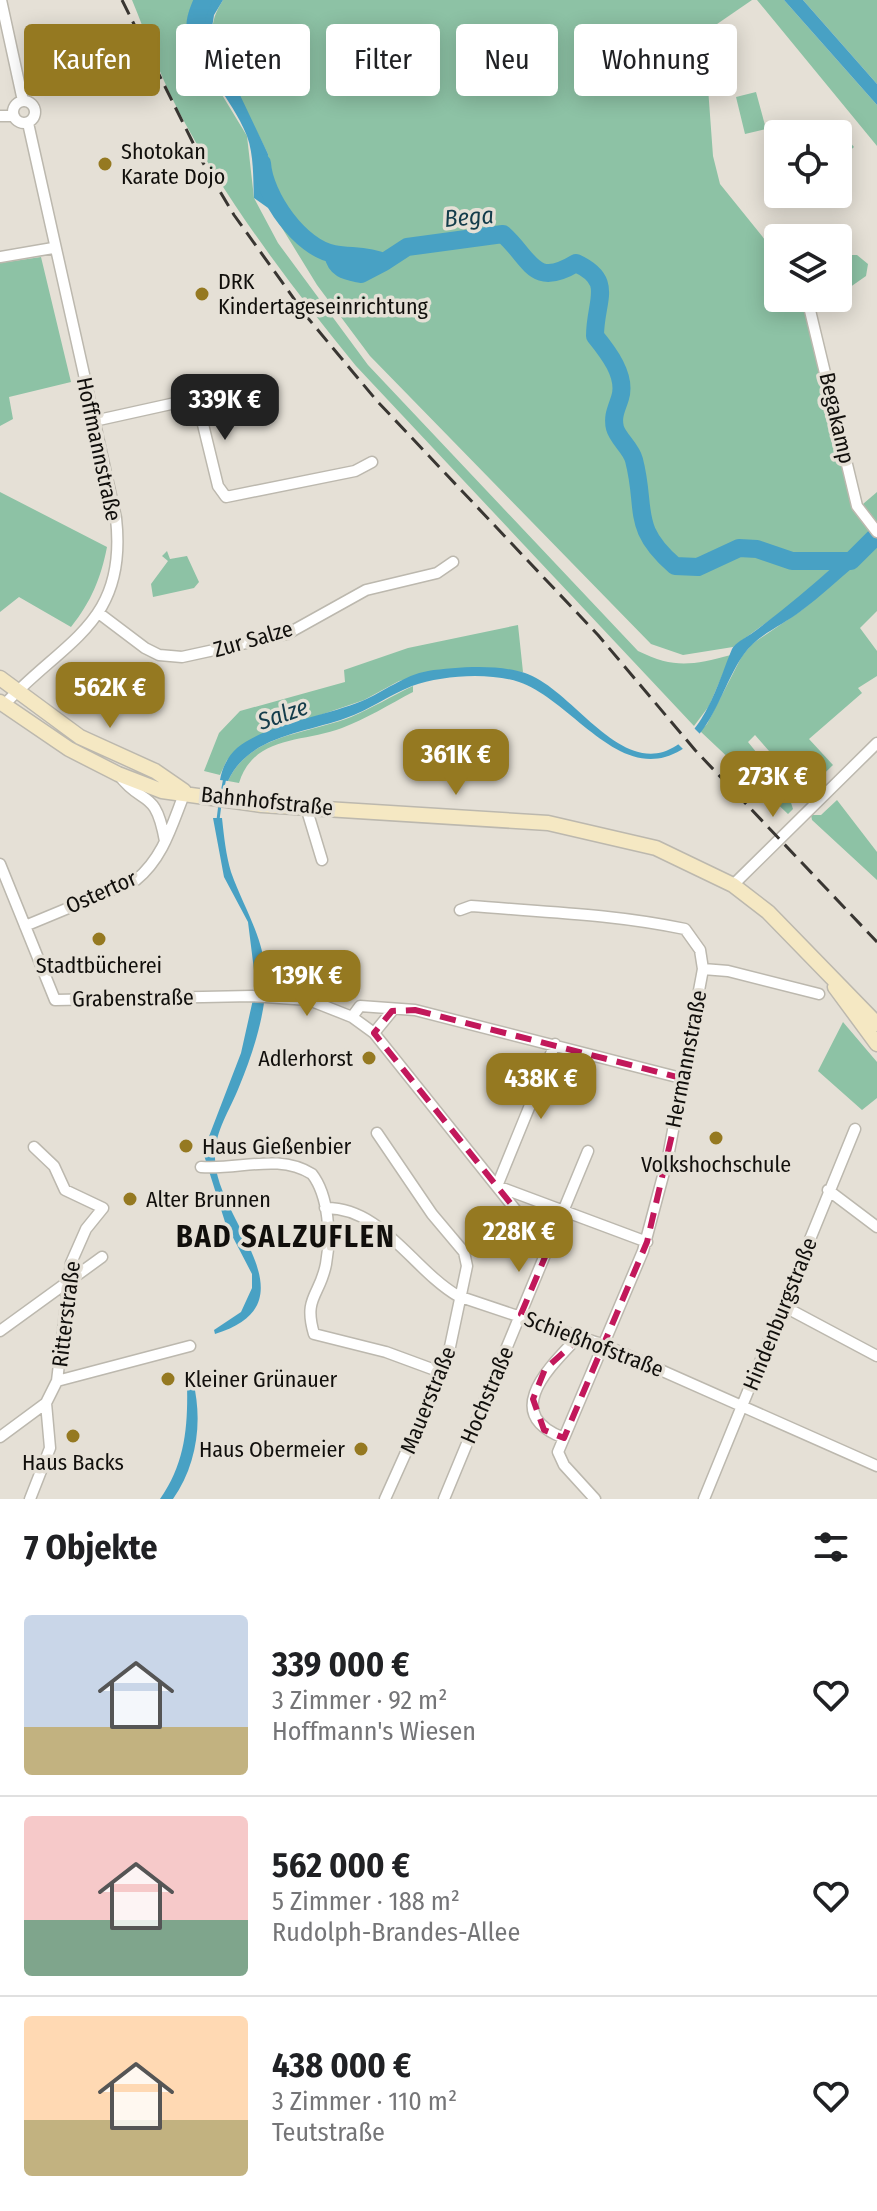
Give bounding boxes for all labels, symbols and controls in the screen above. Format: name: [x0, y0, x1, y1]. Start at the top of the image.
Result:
chip: Kaufen: [24, 24, 160, 96]
chip: Mieten: [176, 24, 310, 96]
chip: Filter: [326, 24, 440, 96]
chip: Neu: [456, 24, 558, 96]
chip: Wohnung: [574, 24, 737, 96]
map controls: [764, 120, 852, 312]
button: locate: [764, 120, 852, 208]
place label: Shotokan Karate Dojo: [121, 138, 225, 190]
marker: Shotokan Karate Dojo: [96, 155, 114, 173]
water label: Bega: [443, 201, 495, 233]
button: layers: [764, 224, 852, 312]
place label: DRK Kindertageseinrichtung: [218, 268, 428, 320]
marker: DRK Kindertageseinrichtung: [193, 285, 211, 303]
street label: Begakamp: [813, 370, 861, 466]
pin: 339K €: [160, 374, 290, 442]
street label: Hoffmannstraße: [71, 375, 127, 523]
text: 339K €: [189, 384, 261, 415]
street label: Zur Salze: [210, 615, 296, 663]
pin: 562K €: [45, 662, 175, 730]
text: 562K €: [74, 672, 146, 703]
water label: Salze: [253, 692, 312, 736]
pin: 361K €: [391, 729, 521, 797]
text: 361K €: [421, 739, 491, 770]
pin: 273K €: [708, 751, 838, 819]
text: 273K €: [738, 761, 808, 792]
street label: Bahnhofstraße: [200, 781, 334, 821]
street label: Ostertor: [61, 864, 141, 920]
marker: Stadtbücherei: [90, 930, 108, 948]
pin: 139K €: [242, 950, 372, 1018]
place label: Stadtbücherei: [36, 952, 162, 979]
text: 139K €: [272, 960, 342, 991]
street label: Grabenstraße: [72, 983, 194, 1013]
street label: Hermannstraße: [659, 988, 713, 1130]
place label: Adlerhorst: [258, 1045, 354, 1072]
marker: Adlerhorst: [360, 1049, 378, 1067]
pin: 438K €: [476, 1053, 606, 1121]
text: 438K €: [504, 1063, 578, 1094]
marker: Volkshochschule: [707, 1129, 725, 1147]
place label: Haus Gießenbier: [202, 1133, 352, 1160]
marker: Haus Gießenbier: [177, 1137, 195, 1155]
place label: Volkshochschule: [641, 1151, 791, 1178]
place label: Alter Brunnen: [146, 1186, 271, 1213]
marker: Alter Brunnen: [121, 1190, 139, 1208]
pin: 228K €: [454, 1206, 584, 1274]
text: 228K €: [483, 1216, 555, 1247]
district label: BAD SALZUFLEN: [176, 1219, 396, 1255]
street label: Hindenburgstraße: [737, 1234, 823, 1394]
street label: Ritterstraße: [46, 1259, 86, 1369]
street label: Schießhofstraße: [521, 1305, 667, 1383]
street label: Mauerstraße: [394, 1342, 462, 1458]
street label: Hochstraße: [454, 1342, 520, 1448]
place label: Kleiner Grünauer: [184, 1366, 338, 1393]
marker: Kleiner Grünauer: [159, 1370, 177, 1388]
marker: Haus Backs: [64, 1427, 82, 1445]
place label: Haus Obermeier: [199, 1436, 345, 1463]
marker: Haus Obermeier: [352, 1440, 370, 1458]
place label: Haus Backs: [22, 1449, 124, 1476]
icon: filters: [809, 1525, 853, 1569]
text: 7 Objekte: [24, 1527, 157, 1568]
text: 339 000 €: [272, 1644, 410, 1685]
icon: home: [88, 1647, 184, 1743]
icon: heart: [809, 1673, 853, 1717]
text: 3 Zimmer · 92 m²: [272, 1685, 447, 1716]
text: Hoffmann's Wiesen: [272, 1716, 476, 1747]
text: 562 000 €: [272, 1845, 410, 1886]
icon: home: [88, 1848, 184, 1944]
icon: heart: [809, 1874, 853, 1918]
text: 5 Zimmer · 188 m²: [272, 1886, 460, 1917]
text: Rudolph-Brandes-Allee: [272, 1917, 520, 1948]
text: 438 000 €: [272, 2045, 411, 2086]
icon: home: [88, 2048, 184, 2144]
icon: heart: [809, 2074, 853, 2118]
text: 3 Zimmer · 110 m²: [272, 2086, 457, 2117]
text: Teutstraße: [272, 2117, 385, 2148]

